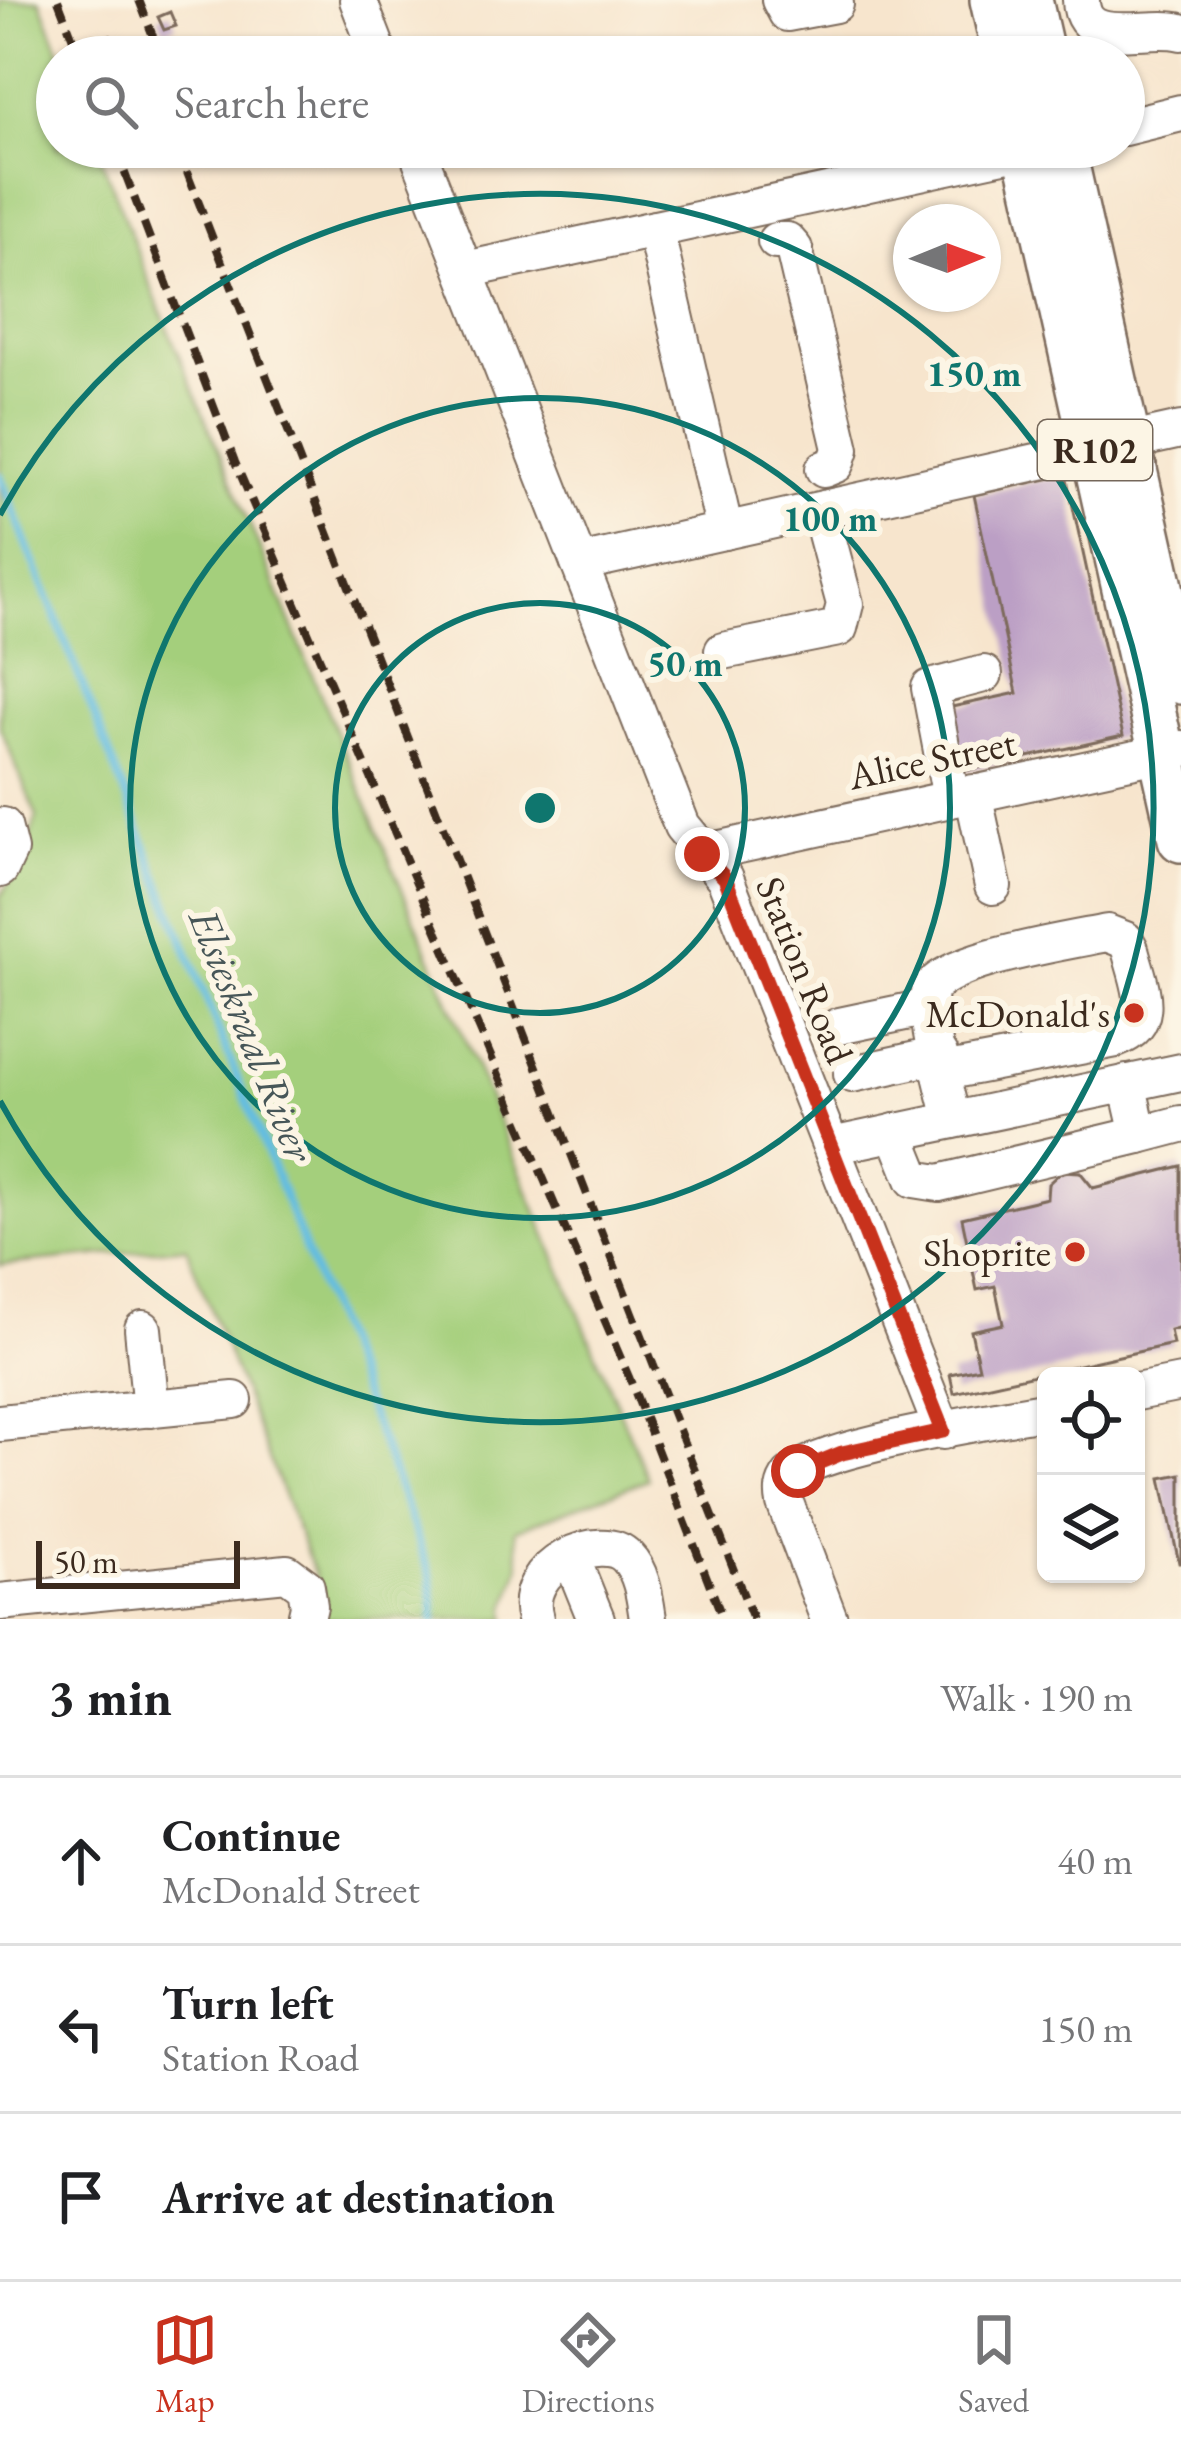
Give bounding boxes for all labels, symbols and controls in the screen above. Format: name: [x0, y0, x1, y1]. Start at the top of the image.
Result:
search box: [36, 36, 1145, 168]
icon: search: [78, 69, 144, 135]
text: Search here: [174, 73, 369, 131]
north arrow: [893, 204, 1001, 312]
text: 150 m: [927, 350, 1021, 397]
road number: R102: [1038, 420, 1152, 480]
text: 100 m: [783, 495, 877, 542]
text: 50 m: [647, 640, 723, 687]
street label: Alice Street: [843, 716, 1020, 802]
centre of rings: [519, 787, 561, 829]
route end: [675, 827, 729, 881]
street label: Station Road: [744, 869, 866, 1071]
water label: Elsieskraal River: [176, 899, 328, 1171]
place label: McDonald's: [925, 988, 1110, 1039]
marker: McDonald's: [1121, 1000, 1147, 1026]
place label: Shoprite: [923, 1227, 1051, 1278]
marker: Shoprite: [1062, 1239, 1088, 1265]
map controls: [1037, 1367, 1145, 1583]
button: locate: [1037, 1367, 1145, 1475]
route start: [771, 1444, 825, 1498]
button: layers: [1037, 1475, 1145, 1583]
scale bar: [36, 1535, 240, 1588]
text: 50 m: [54, 1540, 118, 1583]
text: 3 min: [48, 1664, 172, 1730]
text: Walk · 190 m: [940, 1672, 1133, 1723]
text: Continue: [162, 1806, 340, 1864]
icon: ahead: [48, 1828, 114, 1894]
text: 40 m: [1057, 1835, 1133, 1886]
text: McDonald Street: [162, 1864, 420, 1915]
text: Turn left: [162, 1974, 334, 2032]
icon: left: [48, 1996, 114, 2062]
text: 150 m: [1039, 2003, 1133, 2054]
text: Station Road: [162, 2032, 359, 2083]
icon: arrive: [48, 2164, 114, 2230]
text: Arrive at destination: [162, 2168, 555, 2226]
tab: Map: [152, 2307, 218, 2422]
tab: Directions: [522, 2307, 655, 2422]
tab: Saved: [958, 2307, 1029, 2422]

